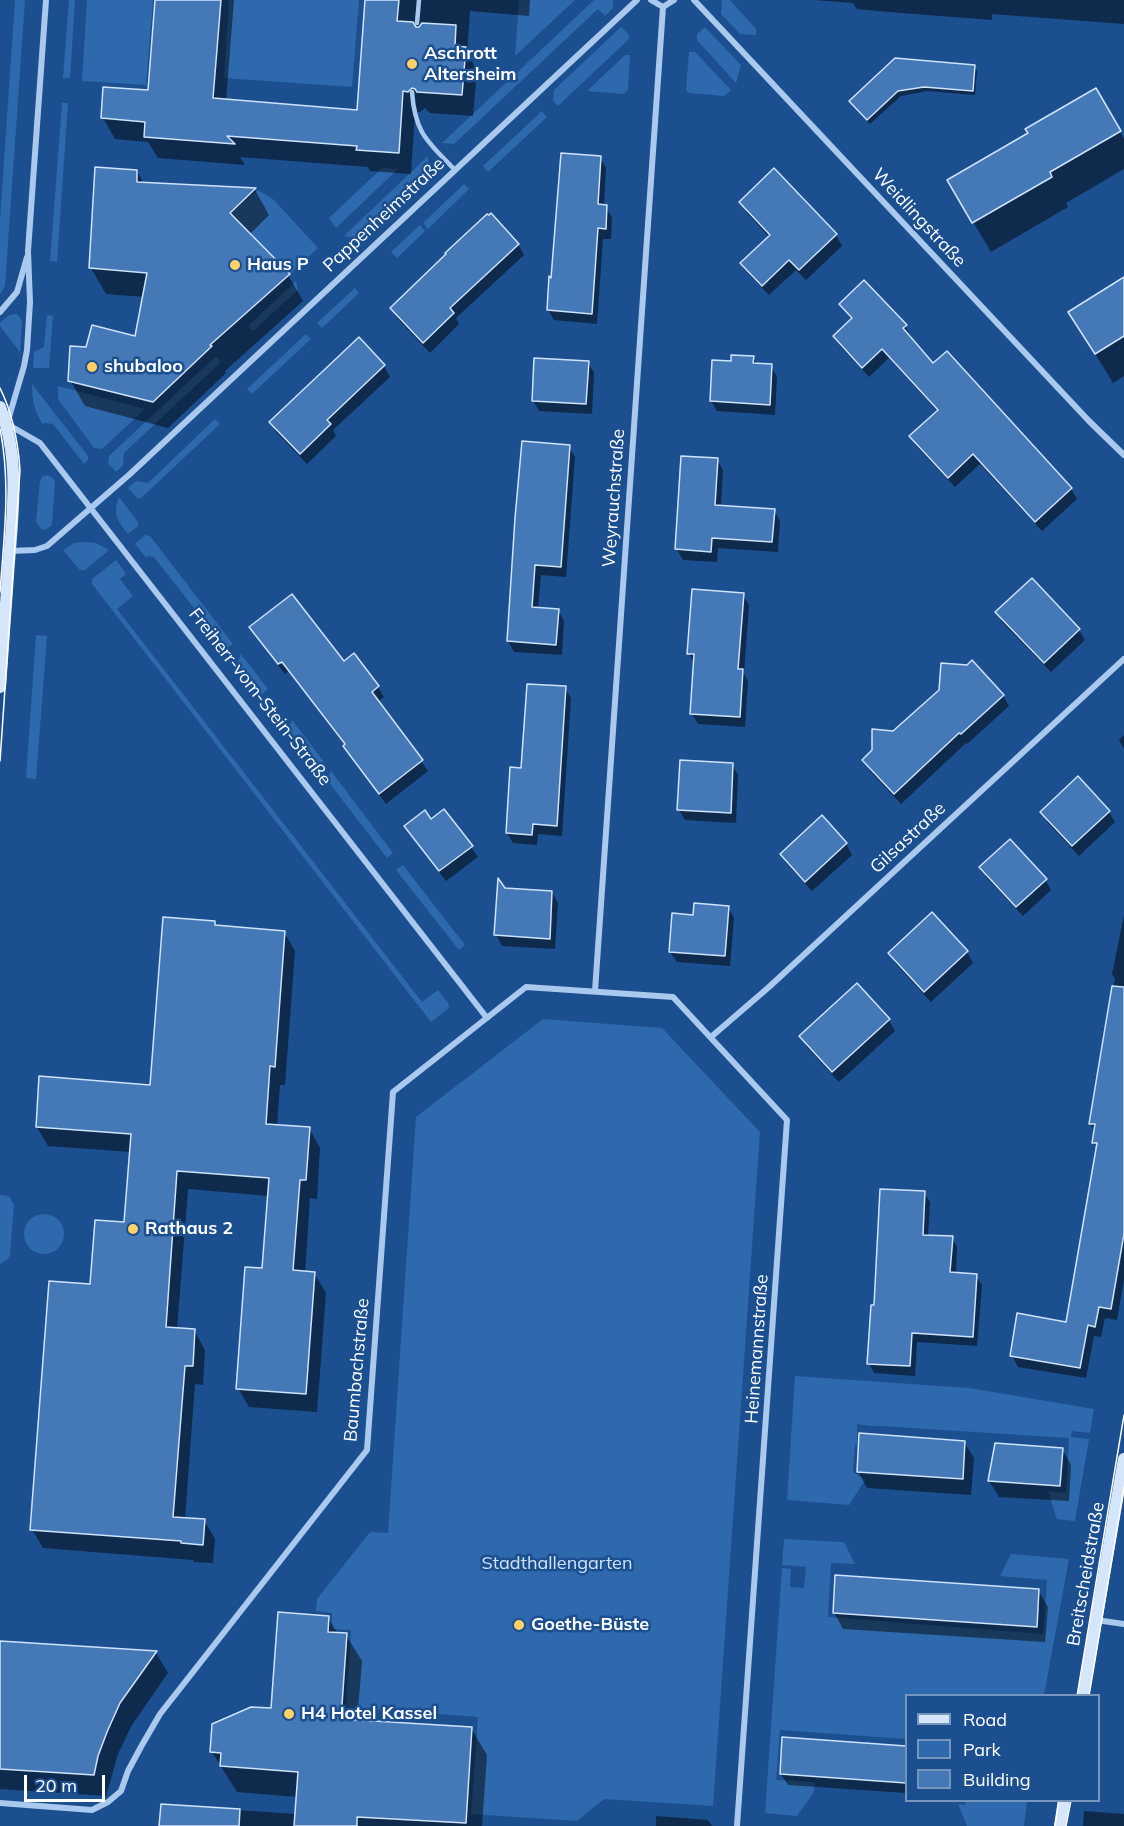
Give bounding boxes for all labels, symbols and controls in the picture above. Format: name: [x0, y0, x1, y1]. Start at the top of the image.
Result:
place label: Aschrott Altersheim: [424, 43, 516, 86]
marker: Aschrott Altersheim: [405, 57, 419, 71]
street label: Pappenheimstraße: [319, 153, 449, 277]
street label: Weidlingstraße: [868, 164, 970, 272]
place label: Haus P: [247, 254, 309, 276]
marker: Haus P: [228, 258, 242, 272]
place label: shubaloo: [104, 356, 183, 378]
marker: shubaloo: [85, 360, 99, 374]
street label: Weyrauchstraße: [598, 428, 630, 568]
street label: Freiherr-vom-Stein-Straße: [184, 604, 336, 790]
street label: Gilsastraße: [866, 798, 950, 878]
place label: Rathaus 2: [145, 1218, 233, 1240]
marker: Rathaus 2: [126, 1222, 140, 1236]
street label: Heinemannstraße: [741, 1274, 773, 1424]
street label: Baumbachstraße: [340, 1297, 374, 1443]
street label: Breitscheidstraße: [1063, 1500, 1109, 1648]
park label: Stadthallengarten: [482, 1553, 632, 1575]
place label: Goethe-Büste: [531, 1614, 649, 1636]
marker: Goethe-Büste: [512, 1618, 526, 1632]
legend: [905, 1694, 1100, 1802]
place label: H4 Hotel Kassel: [301, 1703, 437, 1725]
marker: H4 Hotel Kassel: [282, 1707, 296, 1721]
text: Road: [963, 1708, 1007, 1731]
text: Park: [963, 1738, 1001, 1761]
scale bar: [27, 1763, 108, 1801]
text: Building: [963, 1768, 1031, 1791]
text: 20 m: [35, 1774, 77, 1797]

